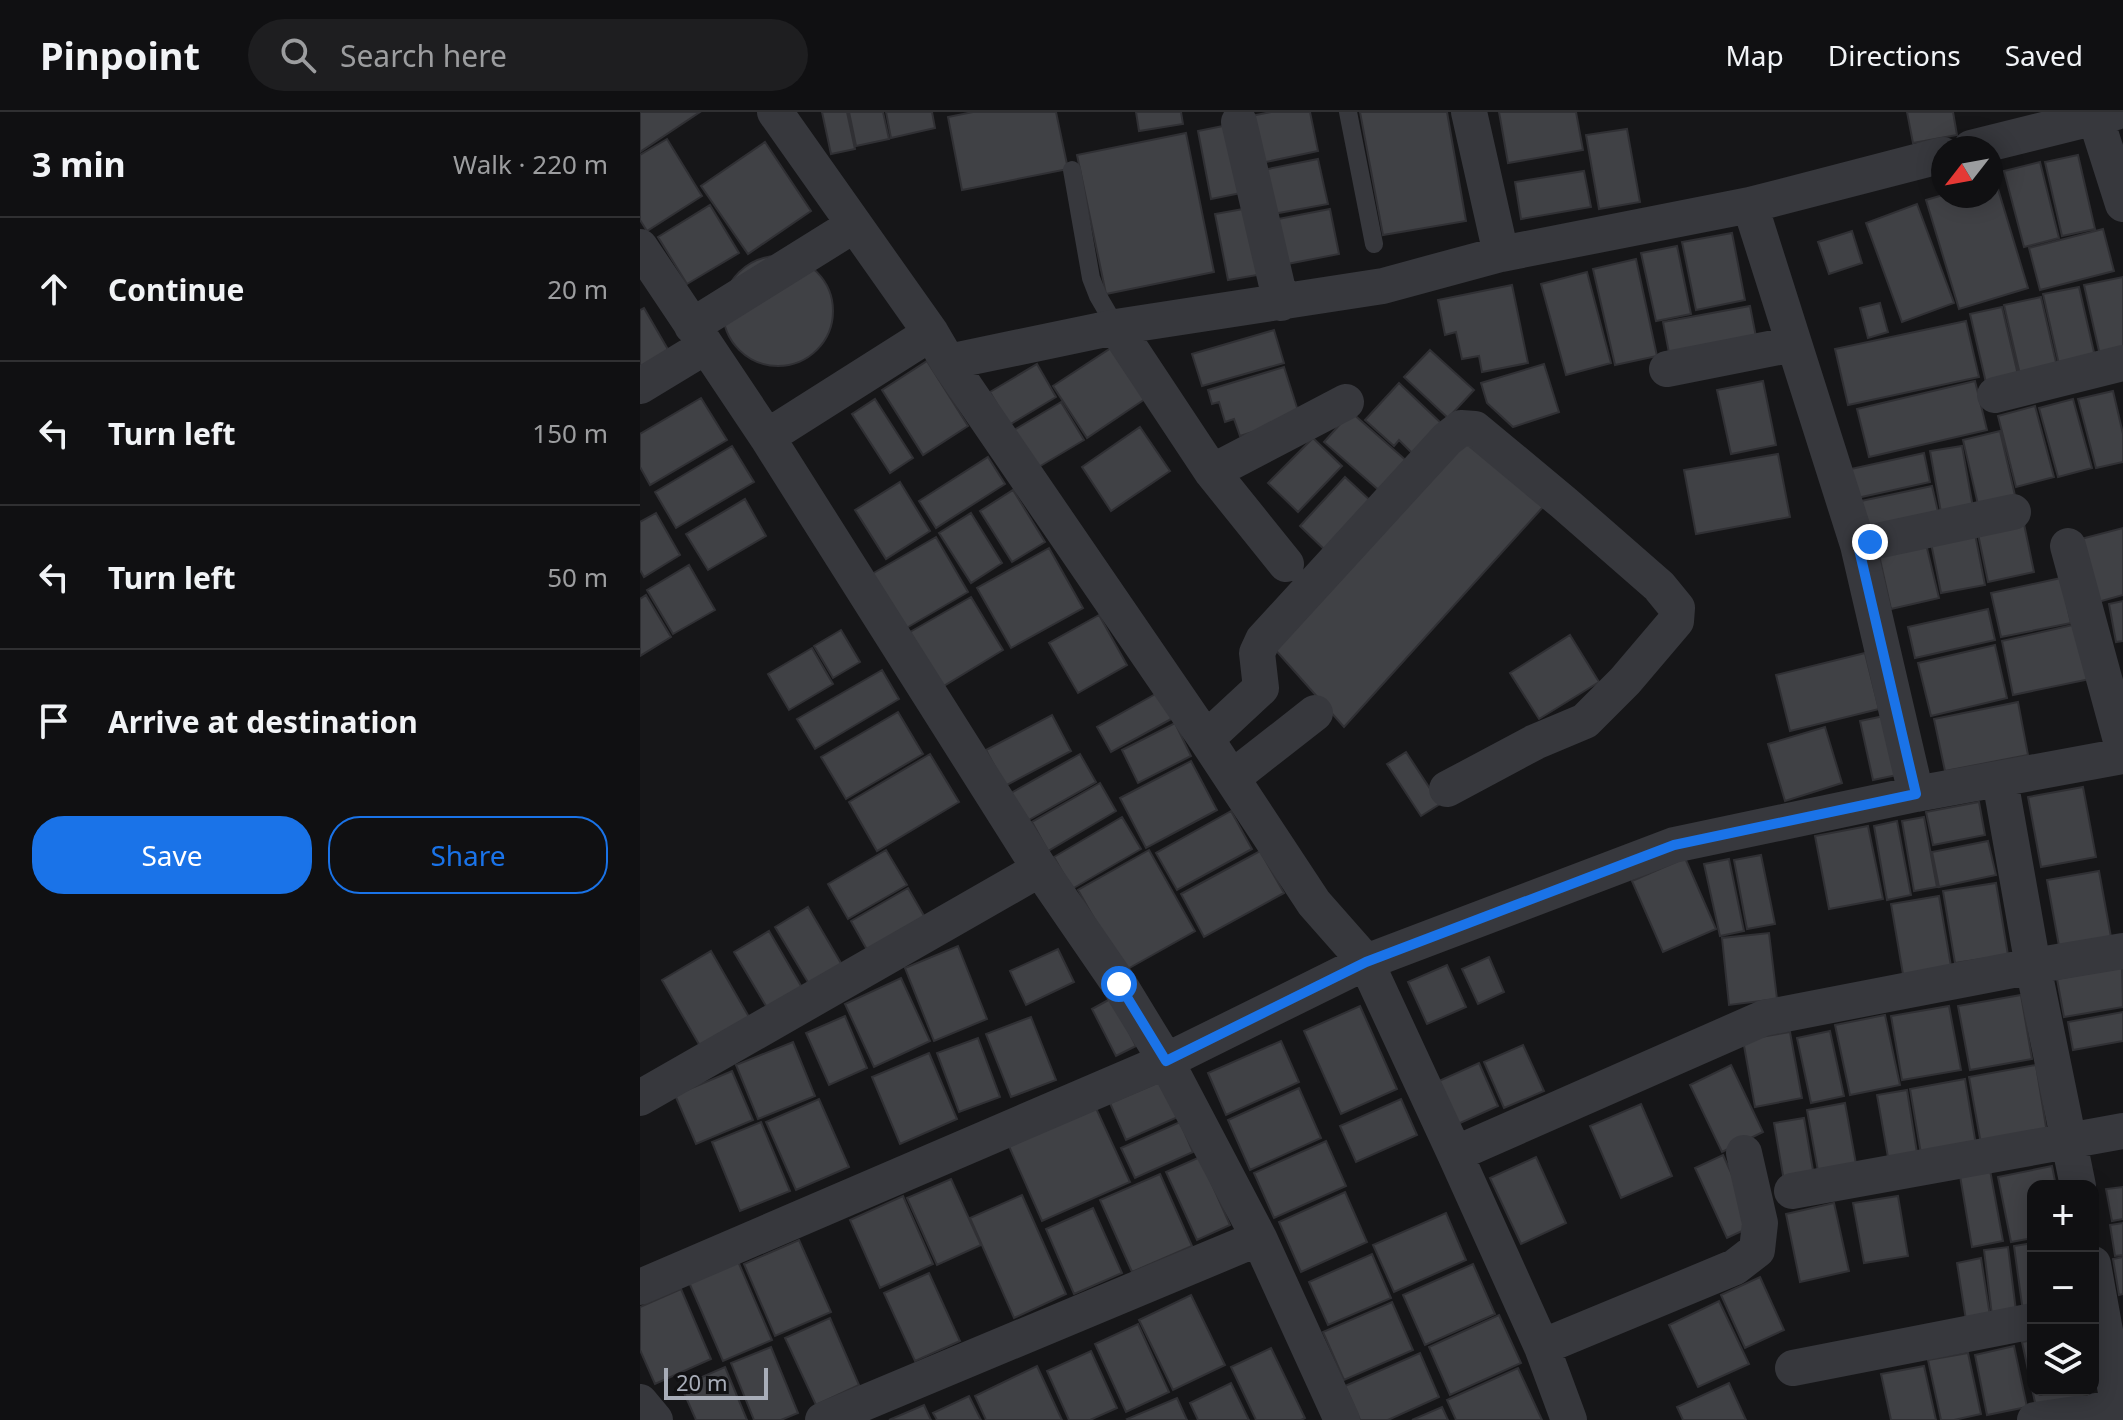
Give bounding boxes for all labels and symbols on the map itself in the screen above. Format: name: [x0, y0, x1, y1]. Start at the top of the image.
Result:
north arrow: [1931, 136, 2003, 208]
route end: [1852, 524, 1888, 560]
route start: [1101, 966, 1137, 1002]
scale bar: [664, 1364, 768, 1400]

